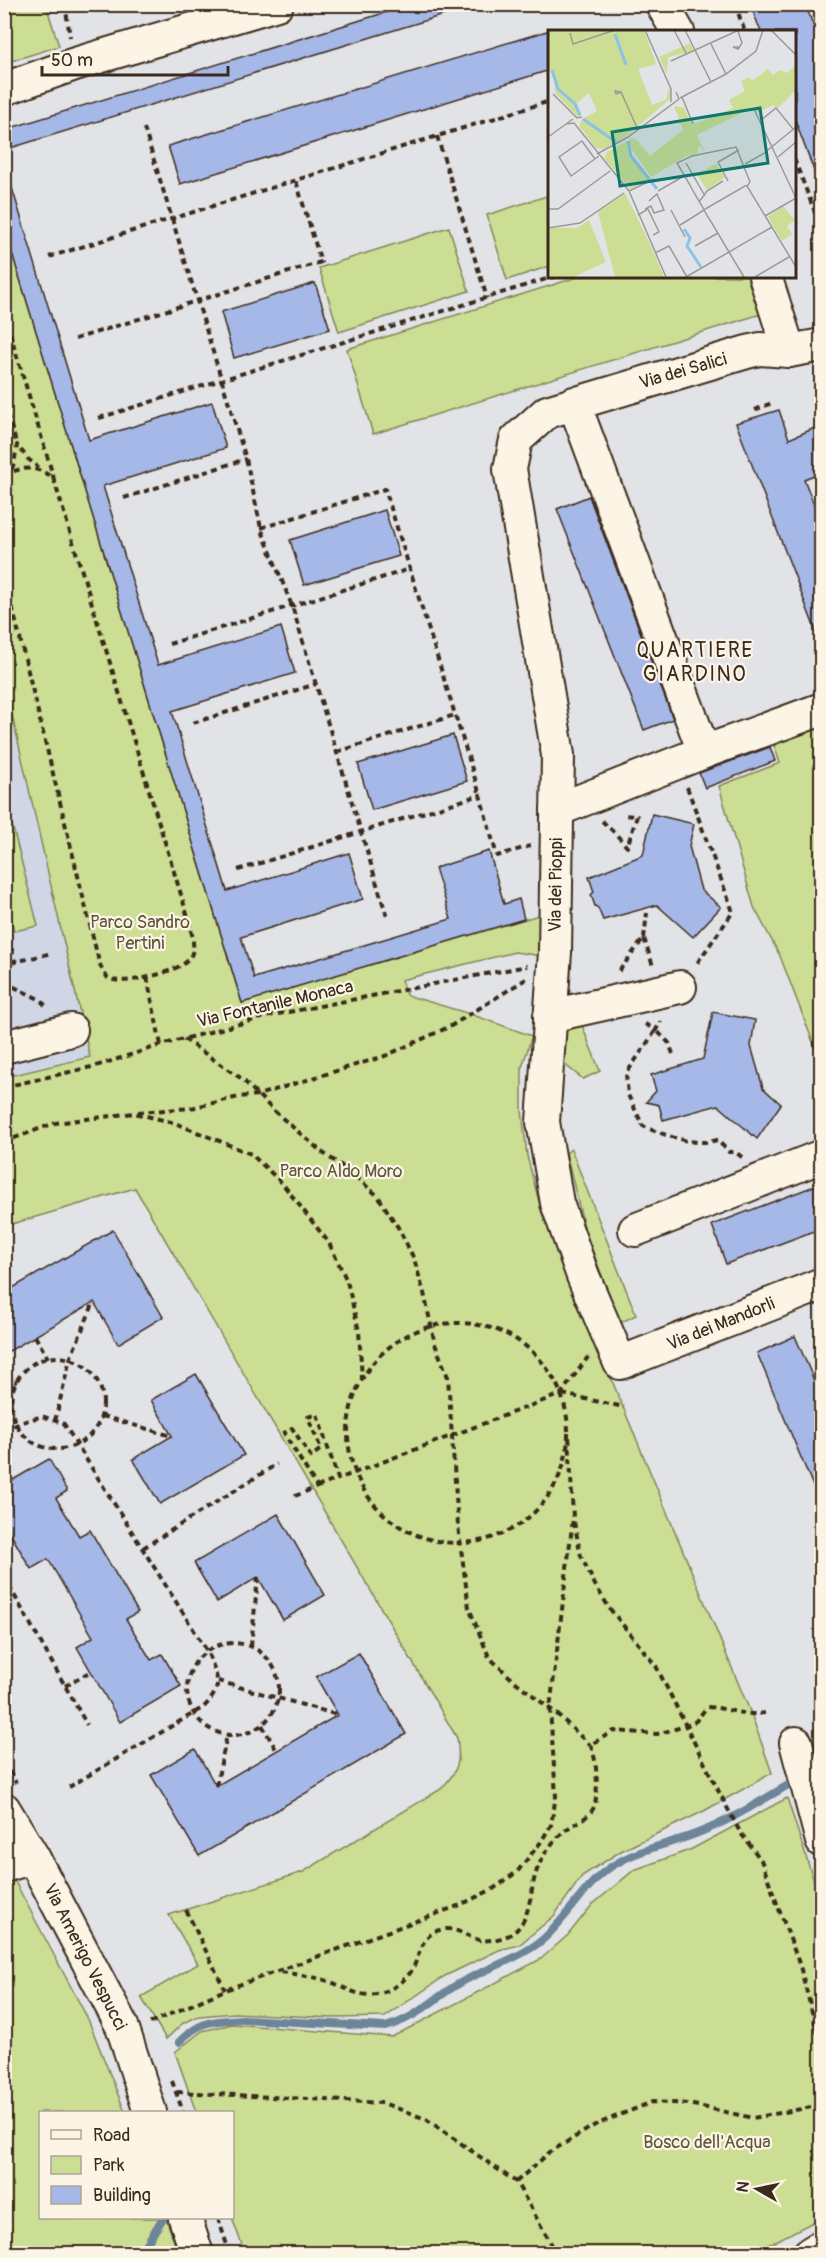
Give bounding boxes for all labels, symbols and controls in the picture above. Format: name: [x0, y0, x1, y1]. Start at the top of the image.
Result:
inset map: [548, 30, 796, 278]
scale bar: [42, 39, 228, 77]
text: 50 m: [51, 49, 93, 72]
street label: Via dei Salici: [637, 348, 729, 394]
district label: QUARTIERE GIARDINO: [636, 637, 754, 688]
street label: Via dei Pioppi: [544, 838, 568, 932]
park label: Parco Sandro Pertini: [90, 911, 190, 955]
street label: Via Fontanile Monaca: [195, 975, 355, 1033]
park label: Parco Aldo Moro: [279, 1160, 403, 1183]
street label: Via dei Mandorli: [664, 1292, 778, 1356]
street label: Via Amerigo Vespucci: [38, 1880, 132, 2034]
legend: [39, 2111, 234, 2219]
text: Road: [93, 2124, 130, 2147]
park label: Bosco dell'Acqua: [643, 2131, 771, 2154]
text: Park: [93, 2154, 125, 2177]
north arrow: [727, 2159, 787, 2219]
text: N: [732, 2180, 754, 2194]
text: Building: [93, 2184, 151, 2207]

